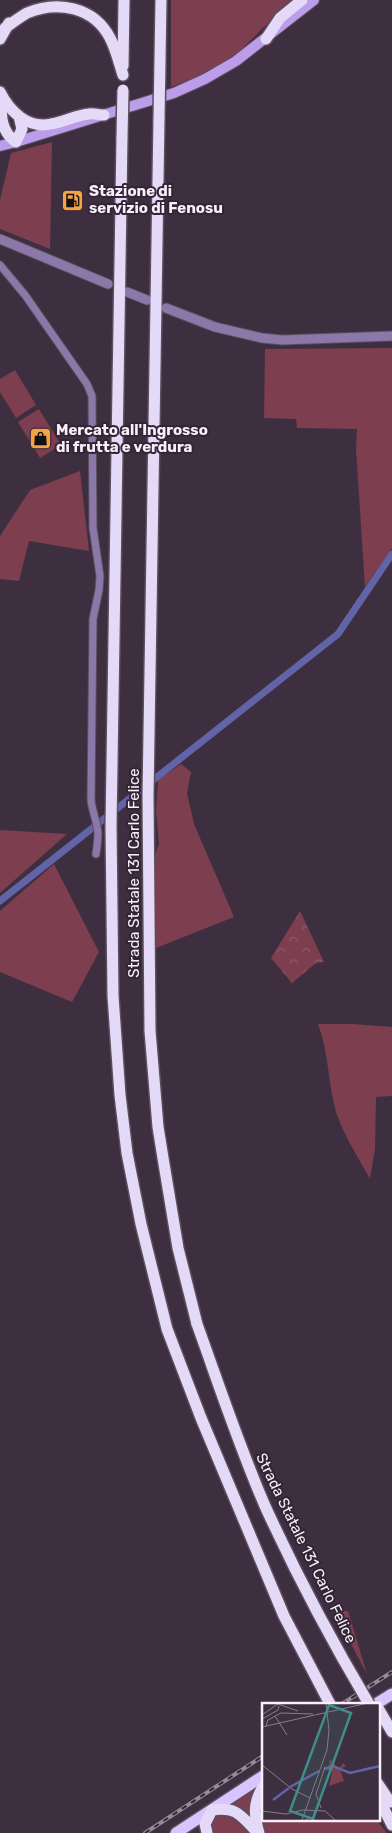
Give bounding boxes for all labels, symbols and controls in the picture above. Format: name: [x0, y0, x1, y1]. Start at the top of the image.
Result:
place label: Stazione di servizio di Fenosu: [89, 182, 223, 217]
fuel station icon: Stazione di servizio di Fenosu: [61, 188, 85, 212]
place label: Mercato all'Ingrosso di frutta e verdura: [56, 421, 208, 456]
shop icon: Mercato all'Ingrosso di frutta e verdura: [28, 427, 52, 451]
street label: Strada Statale 131 Carlo Felice: [125, 768, 143, 978]
street label: Strada Statale 131 Carlo Felice: [252, 1450, 360, 1646]
inset map: [262, 1703, 380, 1820]

